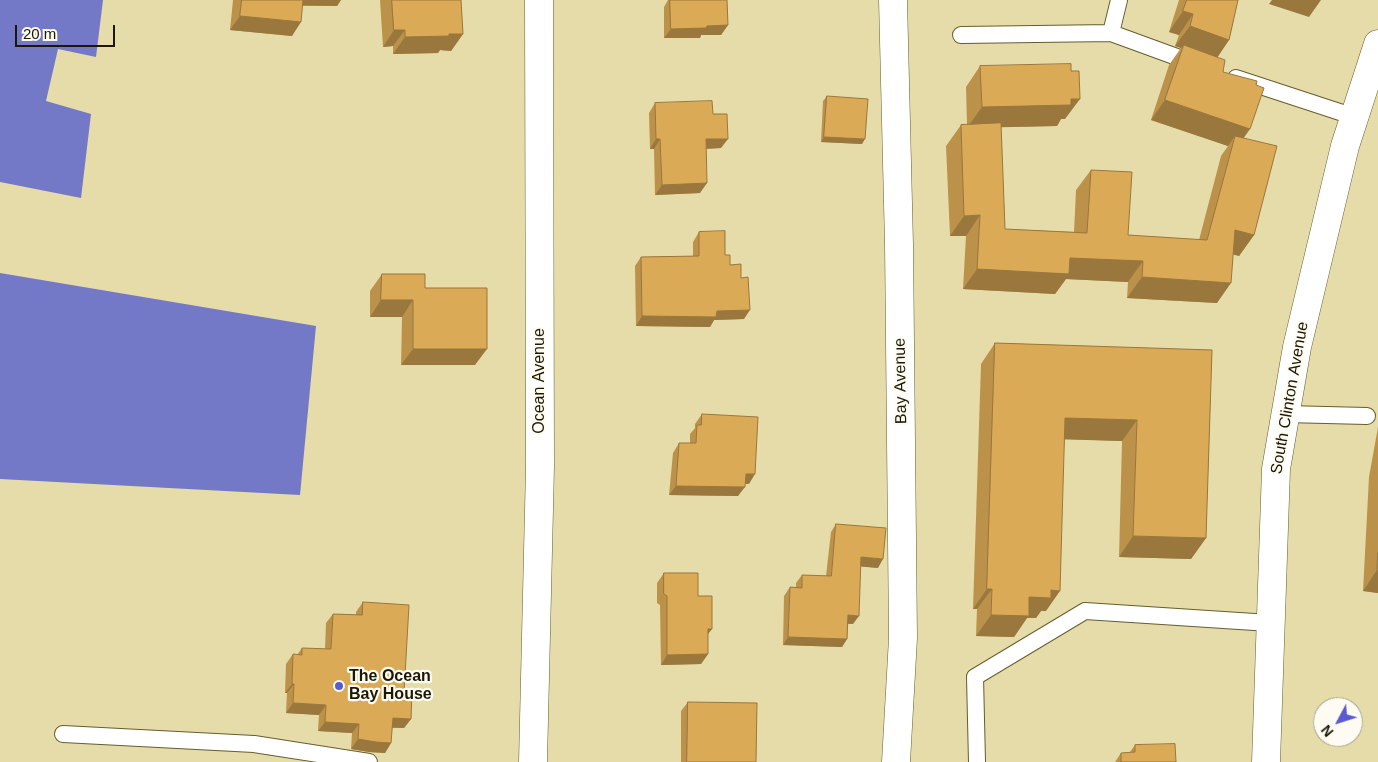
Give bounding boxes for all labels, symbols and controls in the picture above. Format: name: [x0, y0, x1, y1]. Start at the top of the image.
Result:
scale bar: [18, 15, 118, 47]
text: 20 m: [23, 25, 56, 42]
street label: South Clinton Avenue: [1267, 320, 1313, 476]
street label: Ocean Avenue: [530, 328, 550, 434]
street label: Bay Avenue: [891, 338, 911, 424]
place label: The Ocean Bay House: [349, 667, 432, 705]
marker: The Ocean Bay House: [333, 680, 345, 692]
north arrow: [1313, 697, 1363, 747]
text: N: [1318, 722, 1337, 740]

